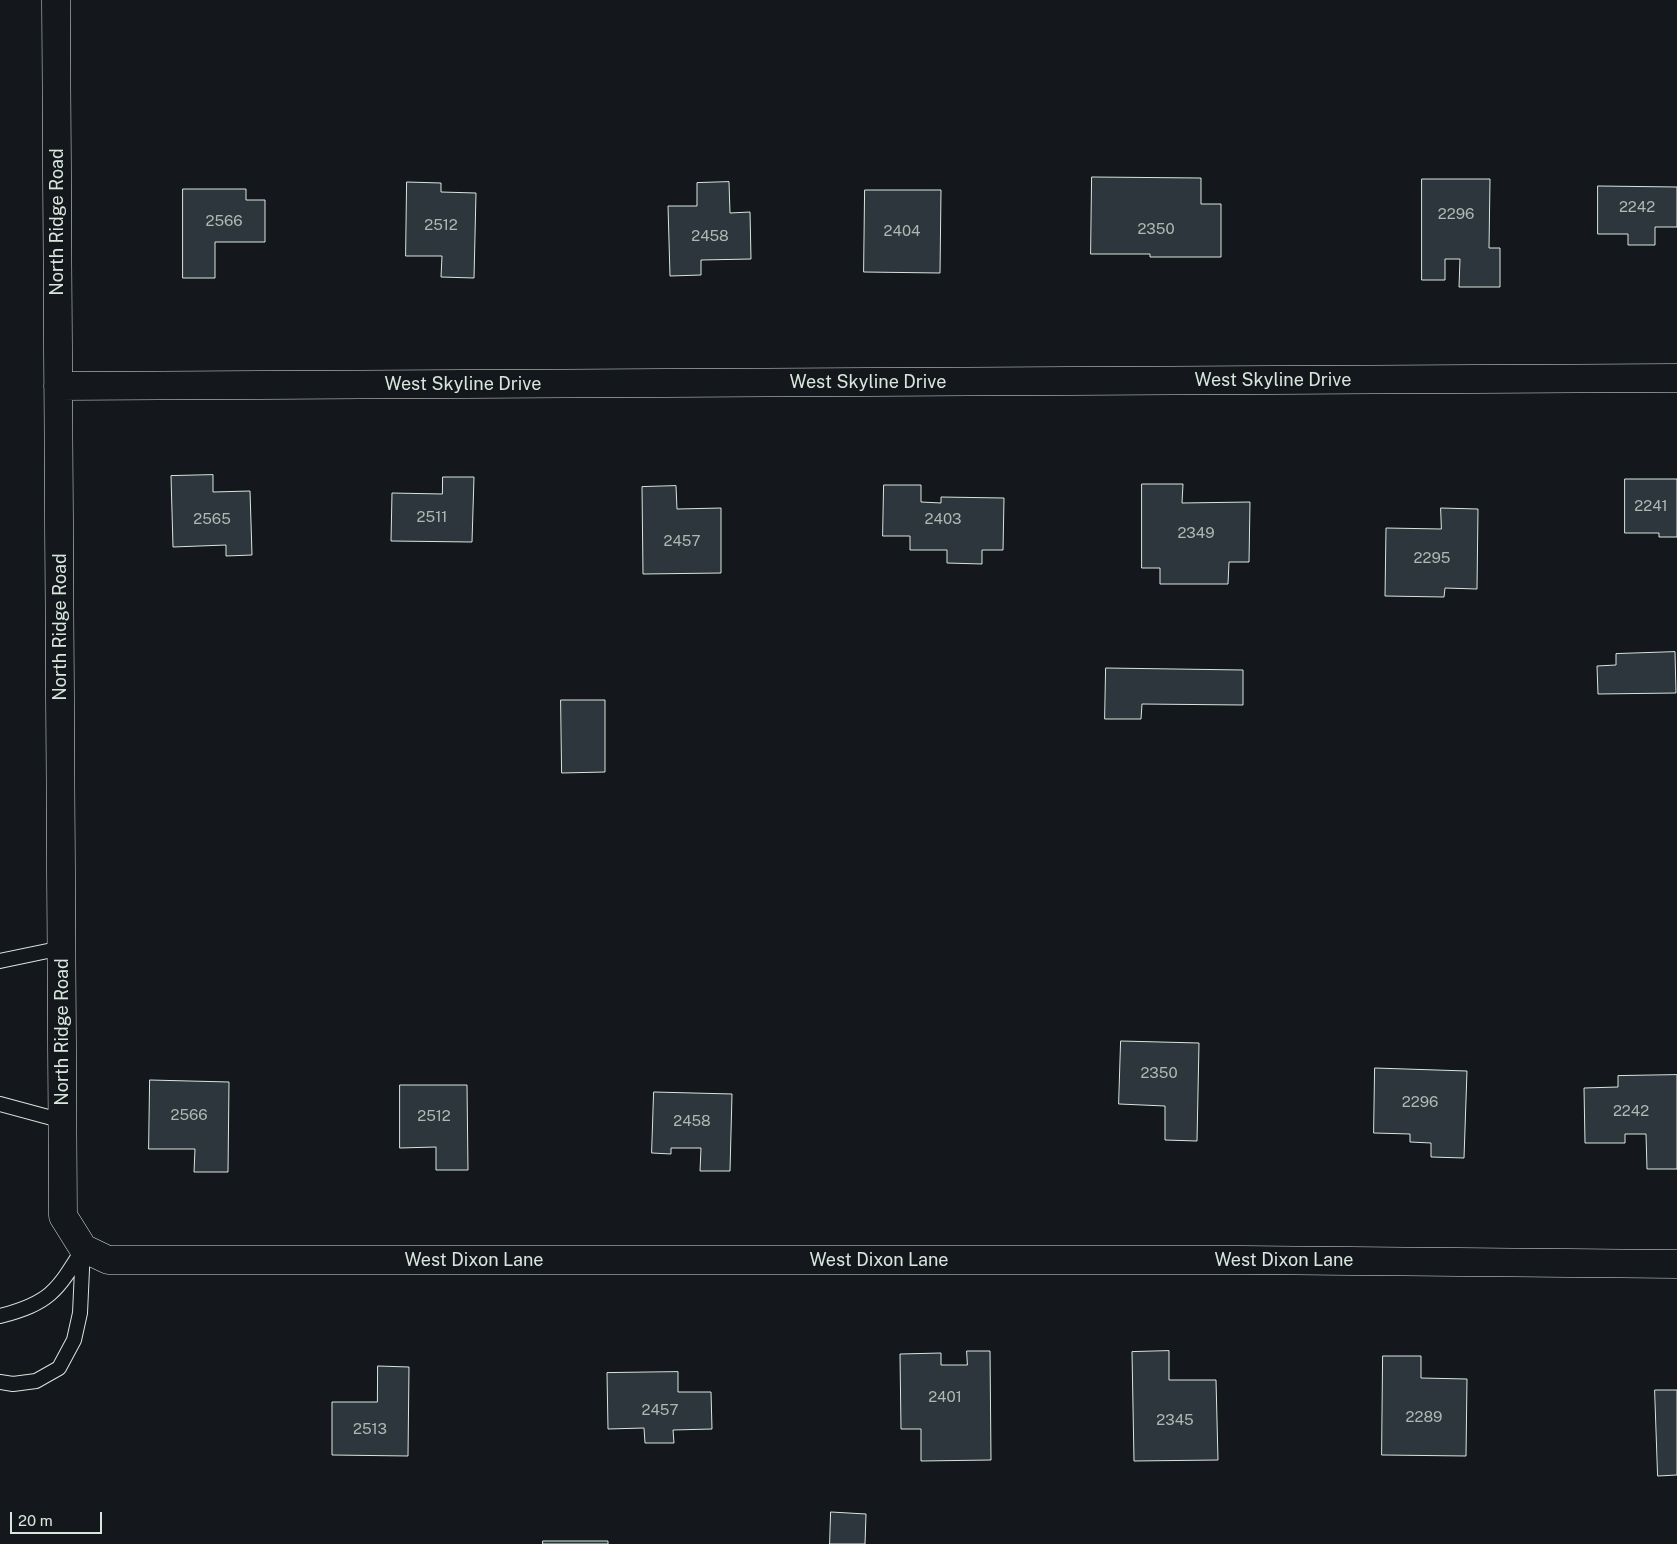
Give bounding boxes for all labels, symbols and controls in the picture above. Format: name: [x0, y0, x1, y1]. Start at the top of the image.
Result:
street label: North Ridge Road: [46, 148, 68, 296]
house number: 2242: [1619, 198, 1655, 216]
house number: 2296: [1438, 205, 1474, 223]
house number: 2566: [205, 212, 243, 230]
house number: 2512: [424, 216, 458, 234]
house number: 2350: [1137, 220, 1175, 238]
house number: 2404: [884, 222, 920, 240]
house number: 2458: [691, 227, 729, 245]
street label: West Skyline Drive: [1195, 369, 1351, 391]
street label: West Skyline Drive: [790, 371, 946, 393]
street label: West Skyline Drive: [385, 373, 541, 395]
house number: 2241: [1634, 497, 1668, 515]
house number: 2511: [417, 508, 447, 526]
house number: 2565: [193, 510, 231, 528]
house number: 2403: [925, 510, 961, 528]
house number: 2349: [1177, 524, 1215, 542]
house number: 2457: [664, 532, 700, 550]
house number: 2295: [1414, 549, 1450, 567]
street label: North Ridge Road: [49, 553, 71, 701]
street label: North Ridge Road: [51, 958, 73, 1106]
house number: 2350: [1140, 1064, 1178, 1082]
house number: 2296: [1402, 1093, 1438, 1111]
house number: 2242: [1613, 1102, 1649, 1120]
house number: 2566: [170, 1106, 208, 1124]
house number: 2512: [417, 1107, 451, 1125]
house number: 2458: [673, 1112, 711, 1130]
street label: West Dixon Lane: [404, 1249, 544, 1271]
street label: West Dixon Lane: [809, 1249, 949, 1271]
street label: West Dixon Lane: [1214, 1249, 1354, 1271]
house number: 2401: [928, 1388, 962, 1406]
house number: 2457: [642, 1401, 678, 1419]
house number: 2289: [1406, 1408, 1442, 1426]
house number: 2345: [1156, 1411, 1194, 1429]
house number: 2513: [353, 1420, 387, 1438]
scale bar: [12, 1502, 105, 1534]
text: 20 m: [18, 1512, 53, 1529]

